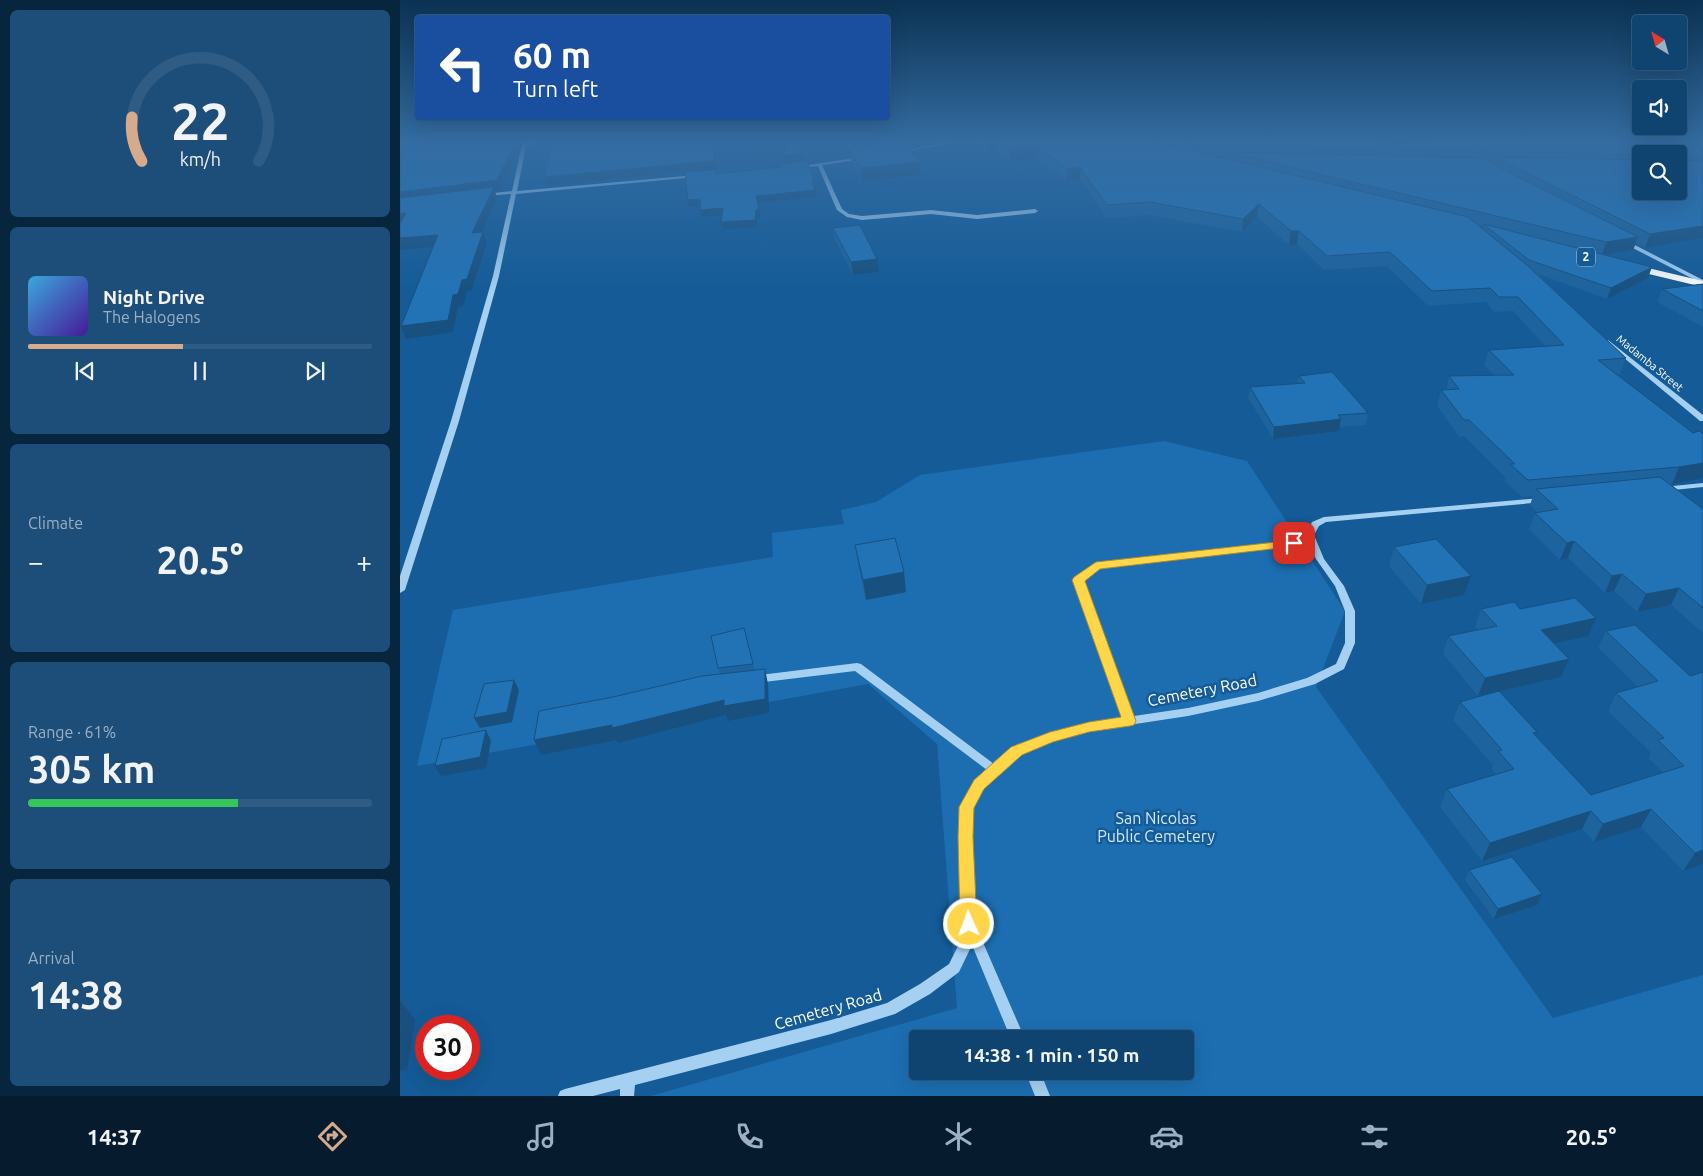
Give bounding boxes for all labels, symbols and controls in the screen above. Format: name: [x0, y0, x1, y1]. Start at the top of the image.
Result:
north arrow: [1632, 15, 1688, 70]
map controls: [1632, 15, 1687, 200]
icon: left: [430, 35, 495, 100]
text: 60 m: [513, 35, 591, 75]
text: Turn left: [513, 76, 598, 101]
button: sound: [1632, 80, 1687, 135]
text: 22: [171, 92, 229, 150]
button: search: [1632, 145, 1687, 200]
text: km/h: [179, 149, 221, 169]
road number: 2: [1577, 248, 1595, 266]
text: Night Drive: [103, 286, 205, 308]
text: The Halogens: [103, 308, 201, 326]
street label: Madamba Street: [1614, 332, 1686, 394]
icon: previous: [71, 357, 99, 385]
icon: pause: [186, 357, 214, 385]
icon: next: [301, 357, 329, 385]
text: Climate: [28, 514, 83, 532]
pin: [1273, 522, 1315, 564]
icon: arrive: [1280, 529, 1308, 557]
text: 20.5°: [156, 539, 244, 581]
text: −: [28, 546, 44, 577]
text: +: [356, 546, 372, 577]
street label: Cemetery Road: [1146, 671, 1258, 709]
text: Range · 61%: [28, 723, 116, 741]
text: 305 km: [28, 748, 155, 790]
park label: San Nicolas Public Cemetery: [1097, 809, 1215, 845]
position arrow: [942, 897, 994, 949]
text: Arrival: [28, 949, 75, 967]
text: 14:38: [28, 974, 123, 1016]
street label: Cemetery Road: [772, 985, 884, 1033]
speed limit sign: 30: [415, 1015, 480, 1080]
text: 14:38 · 1 min · 150 m: [964, 1044, 1139, 1066]
icon: directions: [315, 1119, 350, 1154]
icon: music: [524, 1119, 559, 1154]
icon: phone: [732, 1119, 767, 1154]
icon: climate: [941, 1119, 976, 1154]
icon: car: [1149, 1119, 1184, 1154]
icon: filters: [1357, 1119, 1392, 1154]
text: 14:37: [87, 1124, 142, 1149]
text: 20.5°: [1566, 1124, 1616, 1149]

